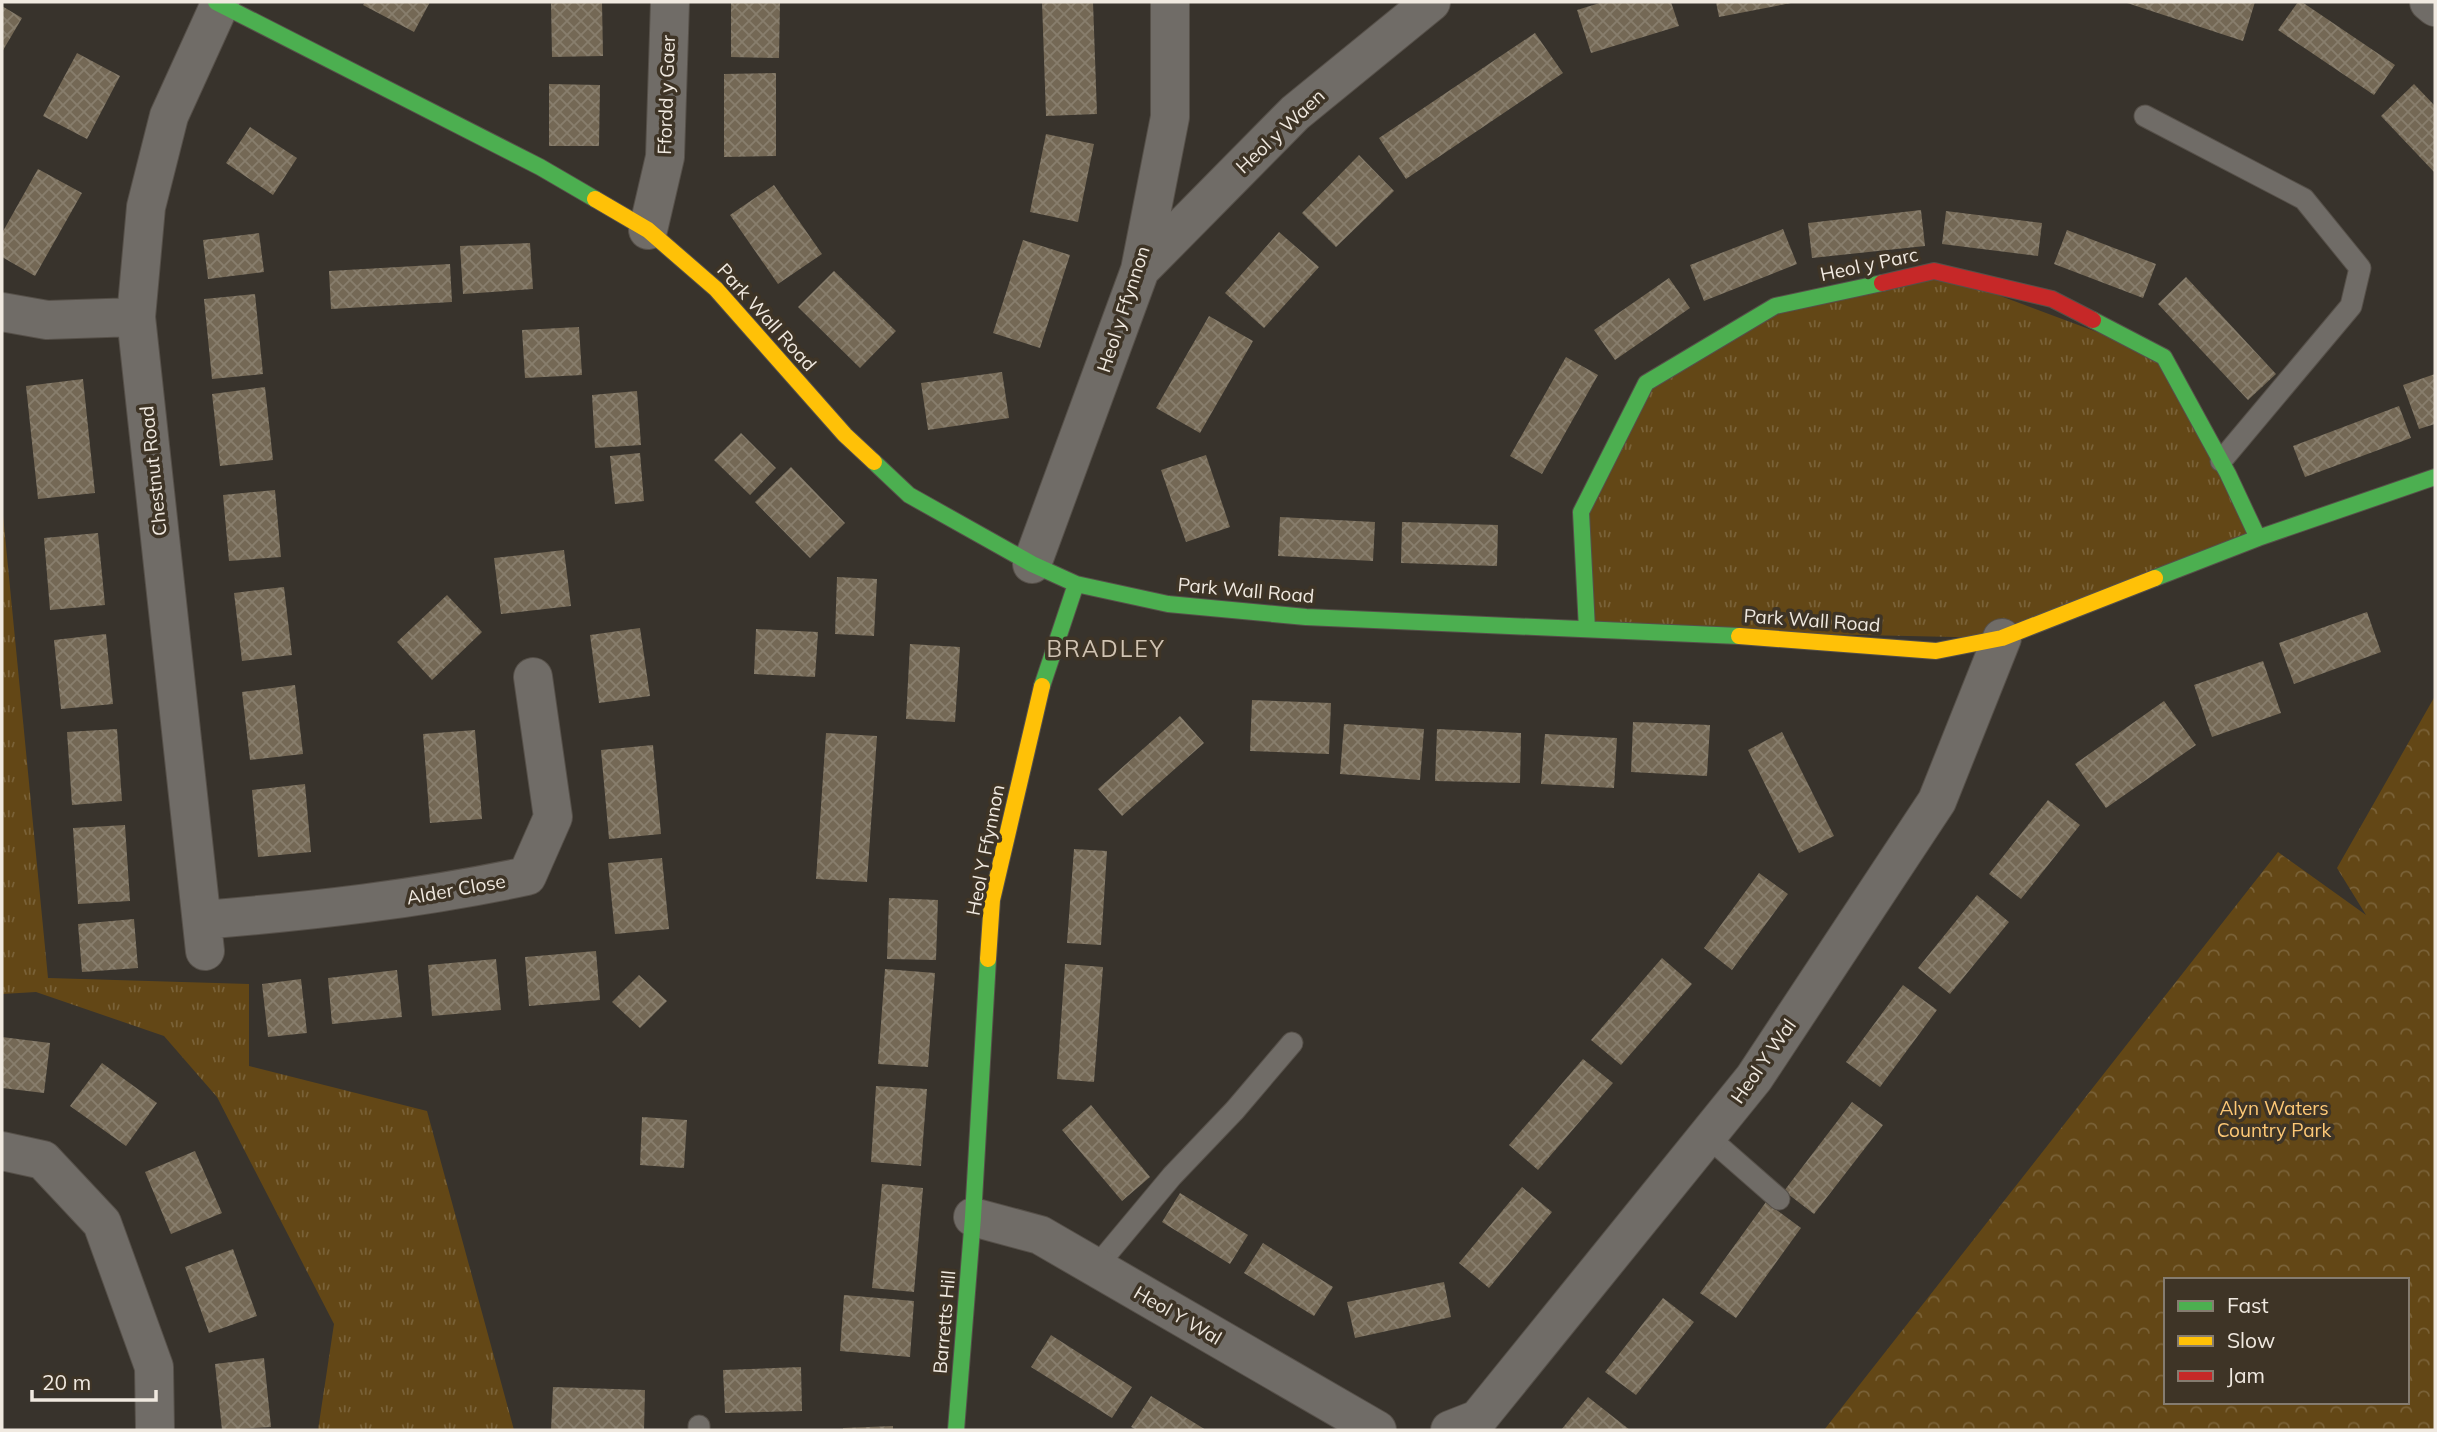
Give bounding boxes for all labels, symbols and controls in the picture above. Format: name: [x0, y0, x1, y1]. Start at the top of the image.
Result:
street label: Ffordd y Gaer: [652, 35, 680, 155]
street label: Heol y Waen: [1230, 84, 1330, 178]
street label: Heol y Parc: [1818, 242, 1920, 286]
street label: Heol y Ffynnon: [1091, 243, 1155, 375]
street label: Park Wall Road: [712, 258, 822, 376]
street label: Chestnut Road: [134, 405, 172, 537]
street label: Park Wall Road: [1177, 572, 1315, 608]
street label: Park Wall Road: [1743, 603, 1881, 637]
district label: BRADLEY: [1046, 634, 1166, 663]
street label: Heol Y Ffynnon: [961, 782, 1009, 918]
street label: Alder Close: [405, 868, 507, 910]
street label: Heol Y Wal: [1725, 1014, 1801, 1108]
park label: Alyn Waters Country Park: [2217, 1096, 2331, 1142]
street label: Barretts Hill: [928, 1269, 960, 1375]
legend: [2164, 1278, 2409, 1404]
street label: Heol Y Wal: [1130, 1280, 1226, 1350]
text: Fast: [2227, 1292, 2269, 1318]
text: Slow: [2227, 1327, 2275, 1353]
scale bar: [32, 1358, 156, 1402]
text: Jam: [2227, 1362, 2265, 1388]
text: 20 m: [42, 1369, 91, 1395]

